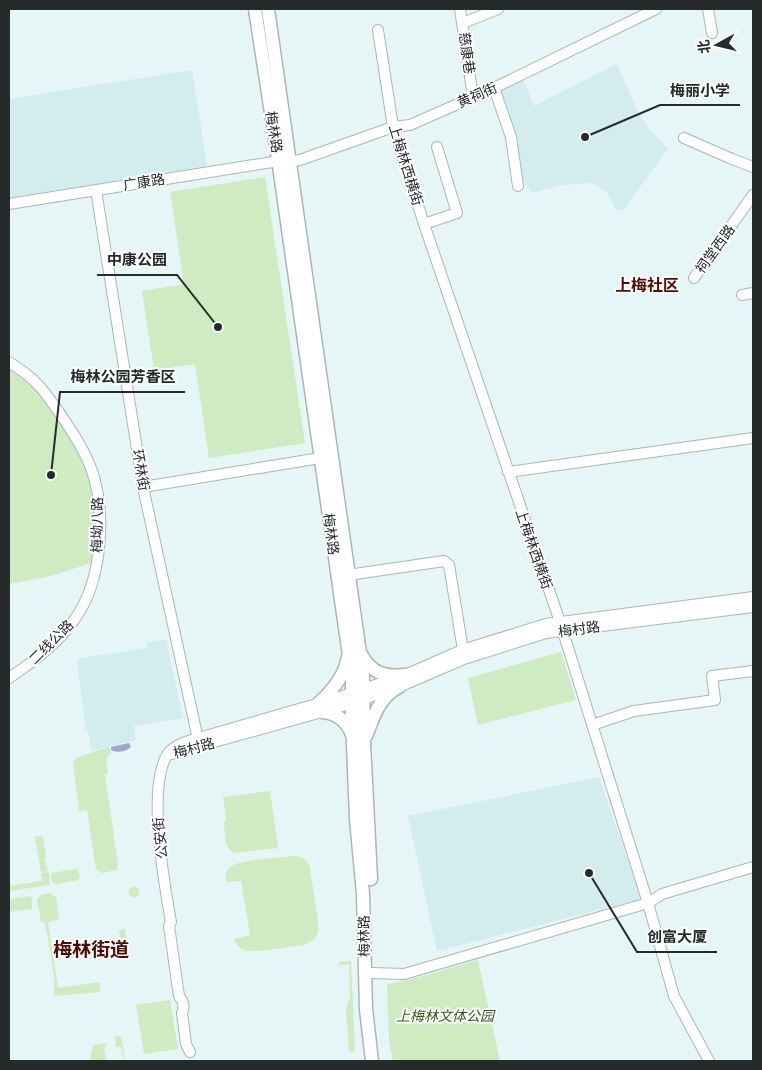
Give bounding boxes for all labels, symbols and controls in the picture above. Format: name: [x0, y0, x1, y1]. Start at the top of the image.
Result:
north arrow: [692, 20, 742, 70]
street label: 慈康巷: [455, 31, 479, 75]
text: 北: [694, 39, 714, 55]
callout: 梅丽小学: [660, 75, 740, 105]
street label: 黄祠街: [454, 78, 500, 112]
text: 梅丽小学: [670, 81, 730, 100]
street label: 梅林路: [262, 110, 286, 154]
street label: 上梅林西横街: [385, 122, 427, 208]
street label: 广康路: [122, 170, 166, 194]
street label: 祠堂西路: [691, 221, 739, 277]
callout: 中康公园: [97, 245, 177, 275]
text: 中康公园: [107, 250, 167, 269]
district label: 上梅社区: [615, 275, 679, 295]
callout: 梅林公园芳香区: [60, 362, 185, 392]
text: 梅林公园芳香区: [70, 367, 176, 386]
street label: 环林街: [128, 448, 154, 492]
street label: 梅坳八路: [88, 497, 106, 553]
street label: 上梅林西横街: [512, 506, 556, 592]
street label: 梅林路: [319, 512, 343, 556]
street label: 二线公路: [25, 616, 77, 668]
street label: 梅村路: [557, 617, 601, 641]
street label: 梅村路: [171, 734, 217, 762]
street label: 公安街: [149, 816, 171, 860]
street label: 梅林路: [355, 915, 373, 957]
callout: 创富大厦: [637, 922, 717, 952]
text: 创富大厦: [647, 927, 707, 946]
district label: 梅林街道: [53, 937, 129, 961]
park label: 上梅林文体公园: [396, 1007, 496, 1025]

